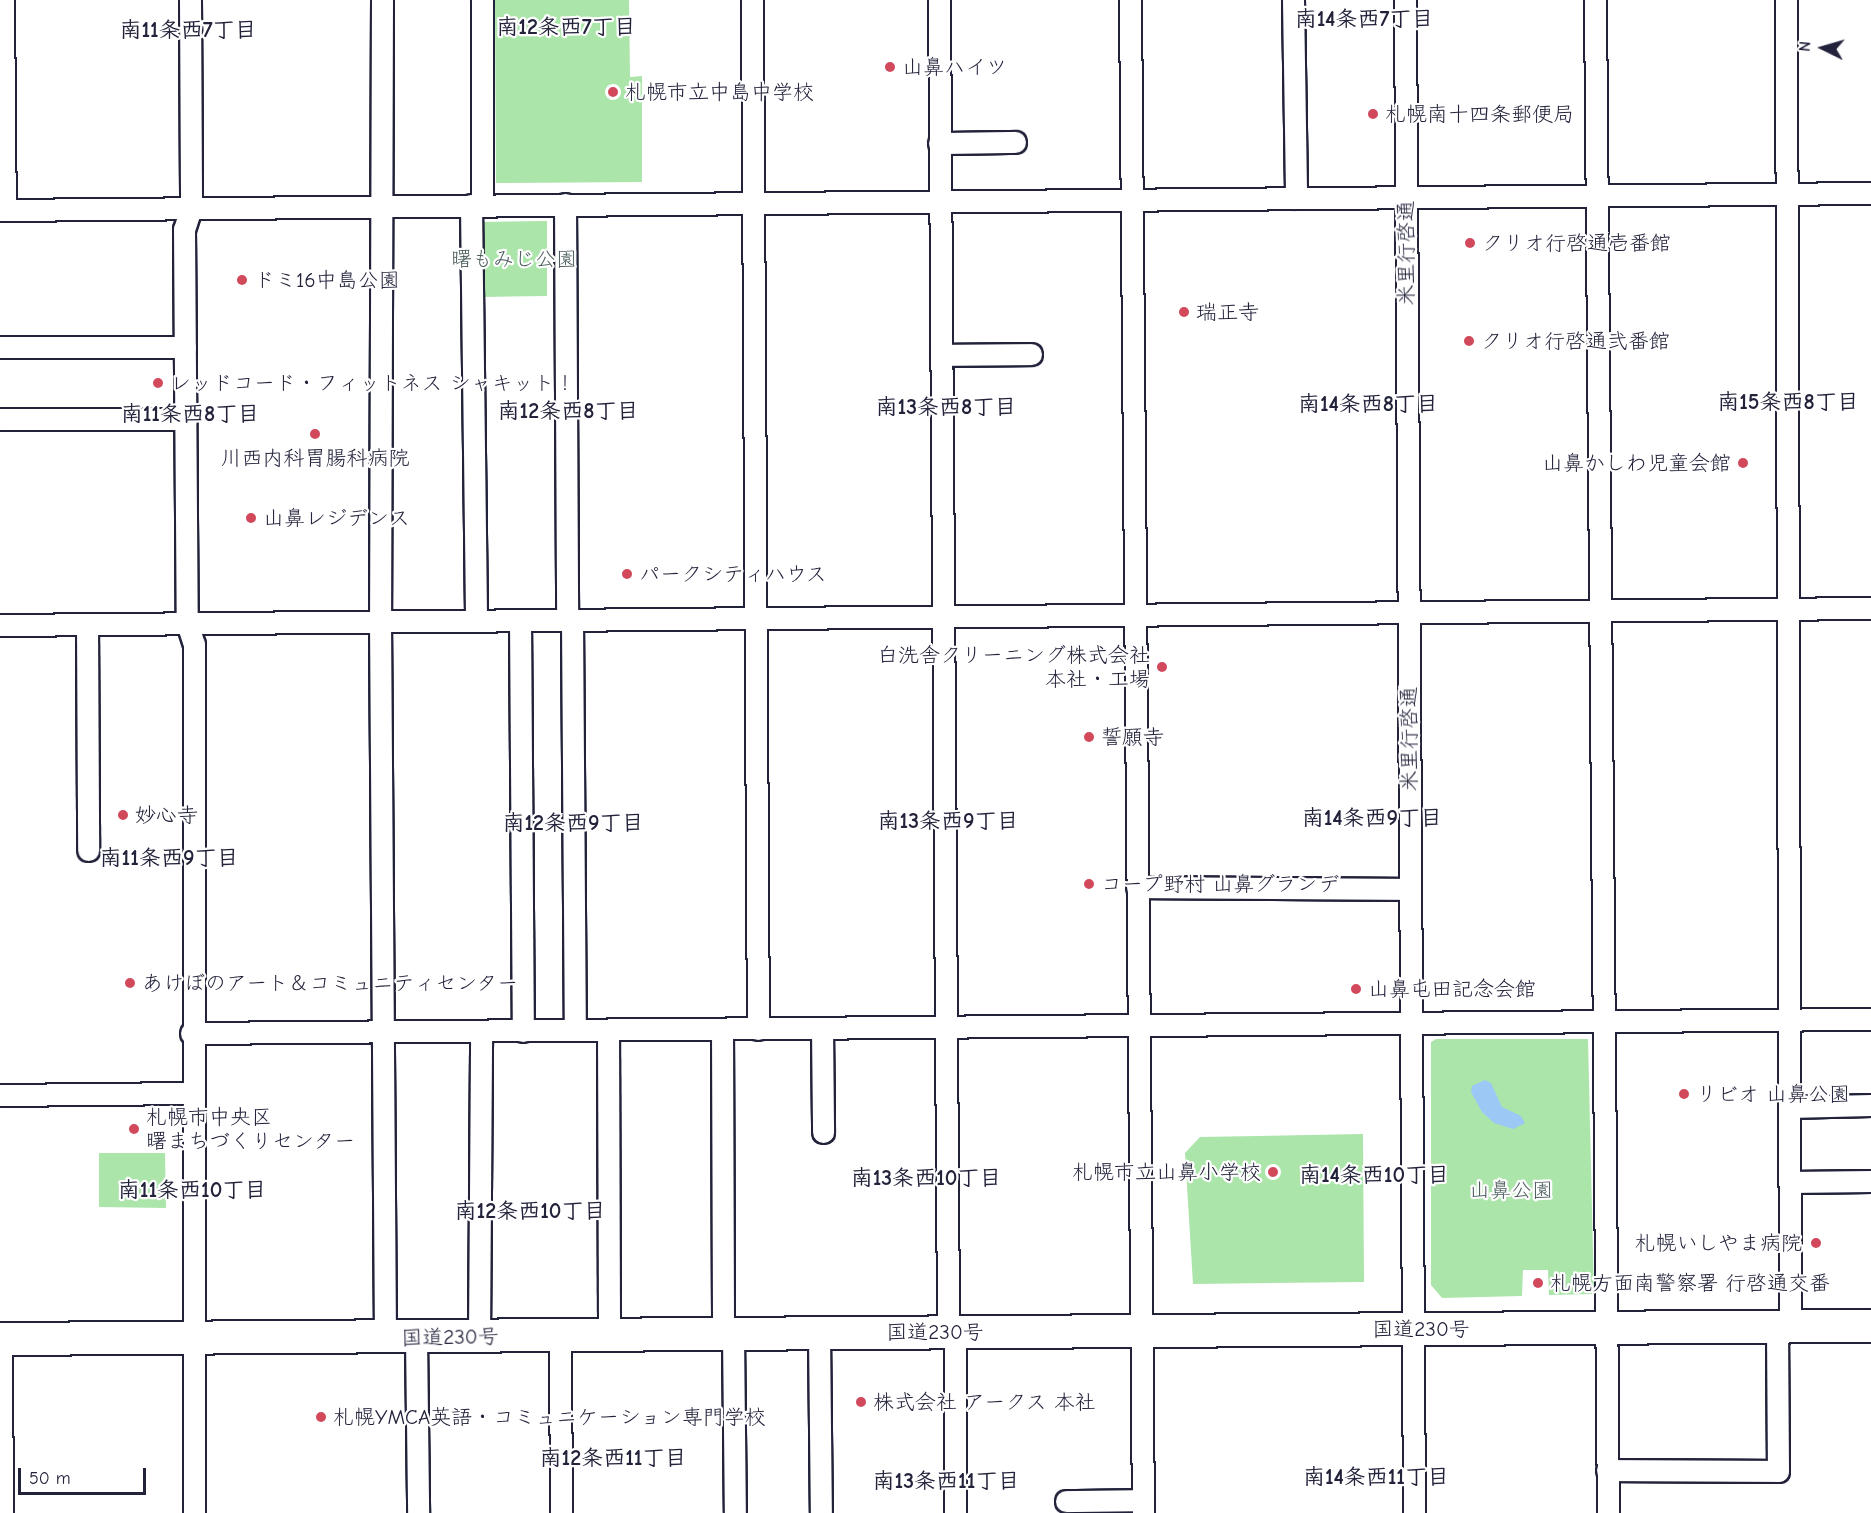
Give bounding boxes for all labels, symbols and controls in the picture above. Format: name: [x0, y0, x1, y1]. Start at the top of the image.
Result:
district label: 南14条西7丁目: [1295, 7, 1433, 33]
district label: 南12条西7丁目: [496, 15, 636, 41]
district label: 南11条西7丁目: [119, 18, 257, 44]
north arrow: [1793, 18, 1853, 78]
text: N: [1796, 40, 1814, 52]
place label: 山鼻ハイツ: [902, 54, 1007, 80]
marker: 山鼻ハイツ: [883, 60, 897, 74]
place label: 札幌市立中島中学校: [625, 79, 814, 105]
marker: 札幌市立中島中学校: [606, 85, 620, 99]
place label: 札幌南十四条郵便局: [1385, 101, 1574, 127]
marker: 札幌南十四条郵便局: [1366, 107, 1380, 121]
street label: 米里行啓通: [1393, 201, 1419, 305]
place label: クリオ行啓通壱番館: [1482, 230, 1671, 256]
marker: クリオ行啓通壱番館: [1463, 236, 1477, 250]
park label: 曙もみじ公園: [451, 246, 577, 272]
place label: ドミ16中島公園: [254, 267, 400, 293]
marker: ドミ16中島公園: [235, 273, 249, 287]
place label: 瑞正寺: [1196, 299, 1259, 325]
marker: 瑞正寺: [1177, 305, 1191, 319]
place label: クリオ行啓通弐番館: [1481, 328, 1670, 354]
marker: クリオ行啓通弐番館: [1462, 334, 1476, 348]
place label: レッドコード・フィットネス シャキット！: [170, 370, 576, 396]
marker: レッドコード・フィットネス シャキット！: [151, 376, 165, 390]
district label: 南15条西8丁目: [1717, 390, 1859, 416]
district label: 南14条西8丁目: [1298, 392, 1438, 418]
district label: 南13条西8丁目: [876, 395, 1016, 421]
district label: 南12条西8丁目: [498, 399, 638, 425]
district label: 南11条西8丁目: [121, 402, 259, 428]
marker: 川西内科胃腸科病院: [306, 425, 324, 443]
place label: 川西内科胃腸科病院: [221, 445, 409, 471]
place label: 山鼻かしわ児童会館: [1542, 450, 1731, 476]
marker: 山鼻かしわ児童会館: [1736, 456, 1750, 470]
place label: 山鼻レジデンス: [263, 505, 410, 531]
marker: 山鼻レジデンス: [244, 511, 258, 525]
place label: パークシティハウス: [639, 561, 828, 587]
marker: パークシティハウス: [620, 567, 634, 581]
place label: 白洗舎クリーニング株式会社 本社・工場: [877, 642, 1150, 692]
marker: 白洗舎クリーニング株式会社 本社・工場: [1155, 660, 1169, 674]
street label: 米里行啓通: [1396, 687, 1422, 791]
place label: 誓願寺: [1101, 724, 1164, 750]
marker: 誓願寺: [1082, 730, 1096, 744]
place label: 妙心寺: [135, 802, 198, 828]
district label: 南14条西9丁目: [1302, 806, 1442, 832]
marker: 妙心寺: [116, 808, 130, 822]
district label: 南13条西9丁目: [878, 809, 1018, 835]
district label: 南12条西9丁目: [502, 811, 644, 837]
district label: 南11条西9丁目: [100, 846, 238, 872]
place label: コープ野村 山鼻グランデ: [1101, 871, 1339, 897]
marker: コープ野村 山鼻グランデ: [1082, 877, 1096, 891]
place label: あけぼのアート＆コミュニティセンター: [142, 970, 519, 996]
marker: あけぼのアート＆コミュニティセンター: [123, 976, 137, 990]
place label: 山鼻屯田記念会館: [1368, 976, 1536, 1002]
marker: 山鼻屯田記念会館: [1349, 982, 1363, 996]
place label: リビオ 山鼻公園: [1696, 1081, 1850, 1107]
marker: リビオ 山鼻公園: [1677, 1087, 1691, 1101]
place label: 札幌市中央区 曙まちづくりセンター: [146, 1104, 356, 1154]
marker: 札幌市中央区 曙まちづくりセンター: [127, 1122, 141, 1136]
place label: 札幌市立山鼻小学校: [1072, 1159, 1261, 1185]
district label: 南14条西10丁目: [1299, 1163, 1449, 1189]
marker: 札幌市立山鼻小学校: [1266, 1165, 1280, 1179]
district label: 南13条西10丁目: [851, 1166, 1001, 1192]
park label: 山鼻公園: [1469, 1177, 1553, 1203]
district label: 南11条西10丁目: [118, 1178, 266, 1204]
district label: 南12条西10丁目: [455, 1199, 605, 1225]
place label: 札幌いしやま病院: [1634, 1230, 1802, 1256]
marker: 札幌いしやま病院: [1807, 1234, 1825, 1252]
place label: 札幌方面南警察署 行啓通交番: [1550, 1270, 1830, 1296]
marker: 札幌方面南警察署 行啓通交番: [1531, 1276, 1545, 1290]
street label: 国道230号: [1372, 1316, 1470, 1342]
street label: 国道230号: [886, 1319, 984, 1345]
street label: 国道230号: [401, 1324, 499, 1350]
place label: 株式会社 アークス 本社: [873, 1389, 1096, 1415]
marker: 株式会社 アークス 本社: [854, 1395, 868, 1409]
place label: 札幌YMCA英語・コミュニケーション専門学校: [333, 1404, 766, 1430]
marker: 札幌YMCA英語・コミュニケーション専門学校: [314, 1410, 328, 1424]
district label: 南12条西11丁目: [540, 1446, 686, 1472]
scale bar: [21, 1456, 148, 1494]
district label: 南14条西11丁目: [1303, 1465, 1449, 1491]
text: 50 m: [29, 1468, 71, 1489]
district label: 南13条西11丁目: [873, 1469, 1019, 1495]

